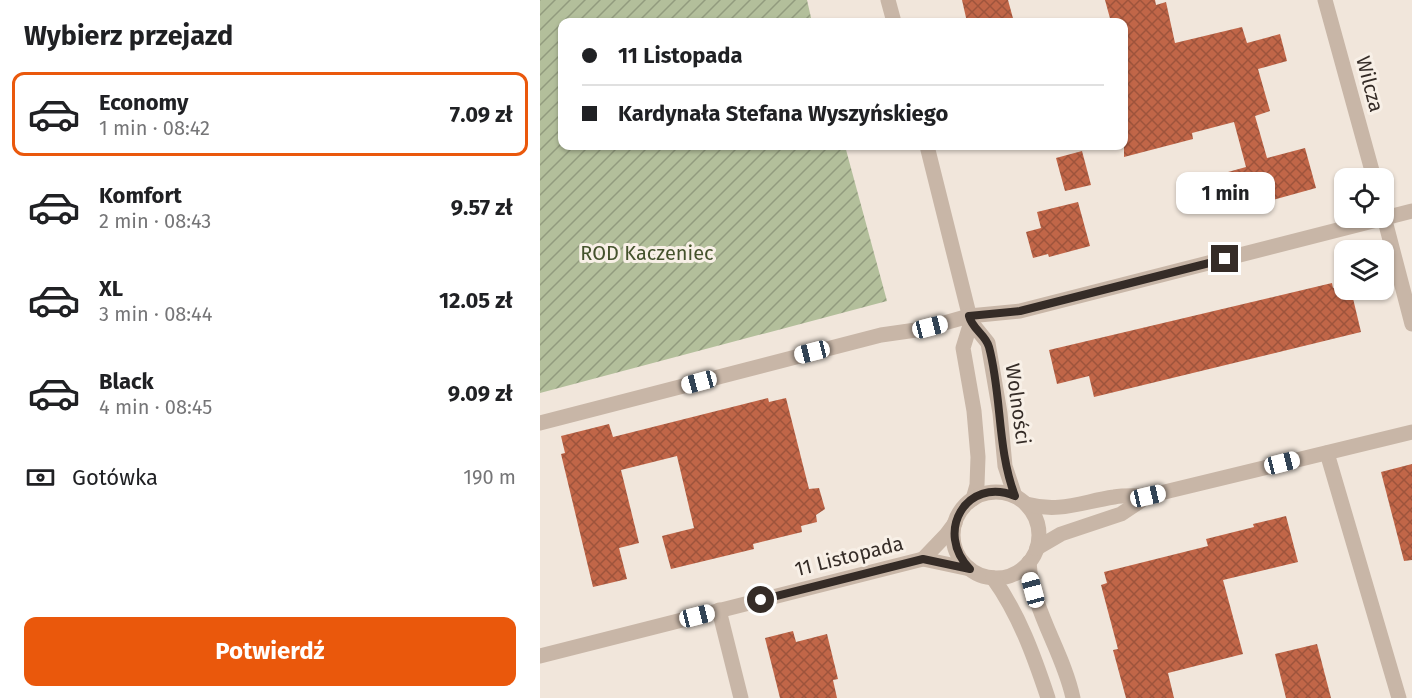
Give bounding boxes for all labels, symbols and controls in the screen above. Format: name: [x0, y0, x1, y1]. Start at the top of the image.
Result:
text: Wybierz przejazd: [24, 20, 233, 52]
text: 11 Listopada: [618, 42, 743, 69]
street label: Wilcza: [1351, 53, 1389, 115]
icon: car: [27, 87, 81, 141]
text: Economy: [99, 89, 188, 116]
text: Kardynała Stefana Wyszyńskiego: [618, 100, 948, 127]
text: 7.09 zł: [450, 101, 513, 128]
text: 1 min · 08:42: [99, 116, 210, 140]
map controls: [1334, 168, 1394, 300]
button: locate: [1334, 168, 1394, 228]
callout: 1 min: [1176, 172, 1274, 214]
icon: car: [27, 180, 81, 234]
text: 1 min: [1201, 181, 1250, 205]
text: Komfort: [99, 182, 182, 209]
text: 9.57 zł: [451, 194, 513, 221]
text: 2 min · 08:43: [99, 209, 211, 233]
button: layers: [1334, 240, 1394, 300]
park label: ROD Kaczeniec: [580, 241, 714, 265]
route end: [1211, 245, 1238, 272]
icon: car: [27, 273, 81, 327]
text: XL: [99, 275, 123, 302]
text: 12.05 zł: [439, 287, 513, 314]
text: 3 min · 08:44: [99, 302, 212, 326]
car: [910, 314, 950, 340]
car: [792, 339, 832, 365]
street label: Wolności: [1000, 362, 1036, 446]
icon: car: [27, 366, 81, 420]
text: Black: [99, 368, 154, 395]
car: [679, 369, 719, 395]
text: 9.09 zł: [448, 380, 513, 407]
text: 4 min · 08:45: [99, 395, 212, 419]
car: [1262, 450, 1302, 476]
icon: cash: [24, 461, 57, 494]
text: Gotówka: [72, 464, 158, 491]
text: 190 m: [463, 465, 516, 489]
car: [1128, 483, 1168, 509]
street label: 11 Listopada: [792, 531, 906, 581]
car: [1020, 570, 1046, 610]
route start: [747, 586, 774, 613]
car: [677, 603, 717, 629]
button: Potwierdź: [24, 617, 516, 686]

